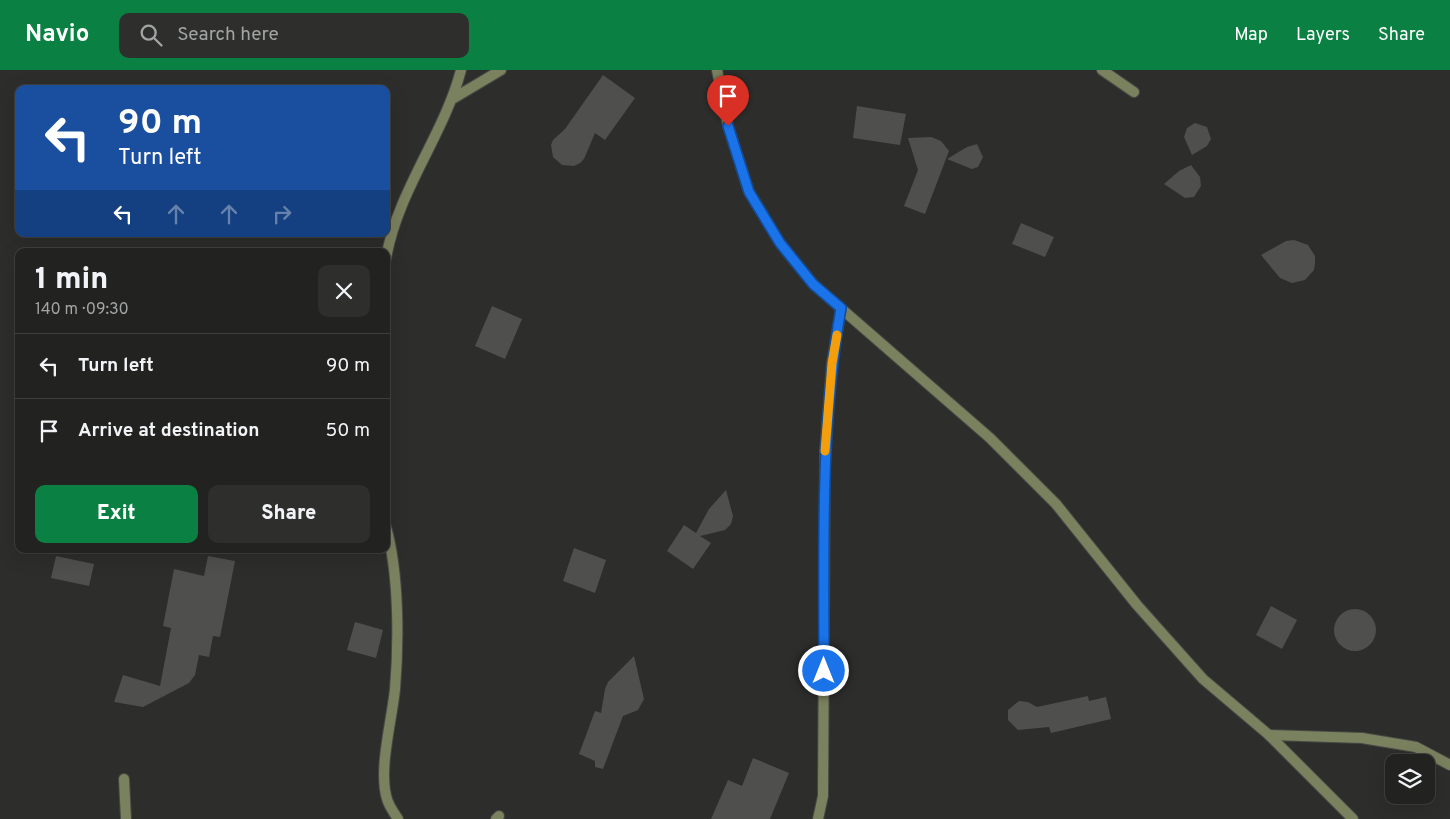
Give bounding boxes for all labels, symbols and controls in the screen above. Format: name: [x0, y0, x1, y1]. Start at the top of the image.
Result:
search box: [119, 13, 469, 58]
text: Navio: [25, 20, 89, 50]
icon: search: [137, 21, 165, 49]
text: Search here: [177, 23, 279, 47]
text: Map: [1234, 24, 1268, 47]
text: Layers: [1296, 24, 1350, 47]
text: Share: [1378, 24, 1425, 47]
pin: [707, 75, 749, 126]
icon: arrive: [714, 82, 742, 110]
text: 90 m: [118, 102, 202, 146]
icon: left: [35, 105, 100, 170]
text: Turn left: [118, 145, 201, 172]
icon: left: [109, 200, 137, 228]
icon: ahead: [162, 200, 190, 228]
icon: ahead: [215, 200, 243, 228]
icon: right: [268, 200, 296, 228]
text: 1 min: [35, 262, 108, 299]
button: close: [318, 265, 370, 317]
text: 140 m · 09:30: [35, 300, 129, 320]
icon: left: [35, 352, 63, 380]
text: Turn left: [78, 354, 154, 378]
text: 90 m: [326, 354, 370, 378]
icon: arrive: [35, 417, 63, 445]
text: Arrive at destination: [78, 419, 259, 443]
text: 50 m: [325, 419, 370, 443]
button: Exit: [35, 485, 198, 543]
button: Share: [208, 485, 370, 543]
position arrow: [797, 644, 849, 696]
map controls: [1385, 754, 1435, 804]
button: layers: [1385, 754, 1435, 804]

